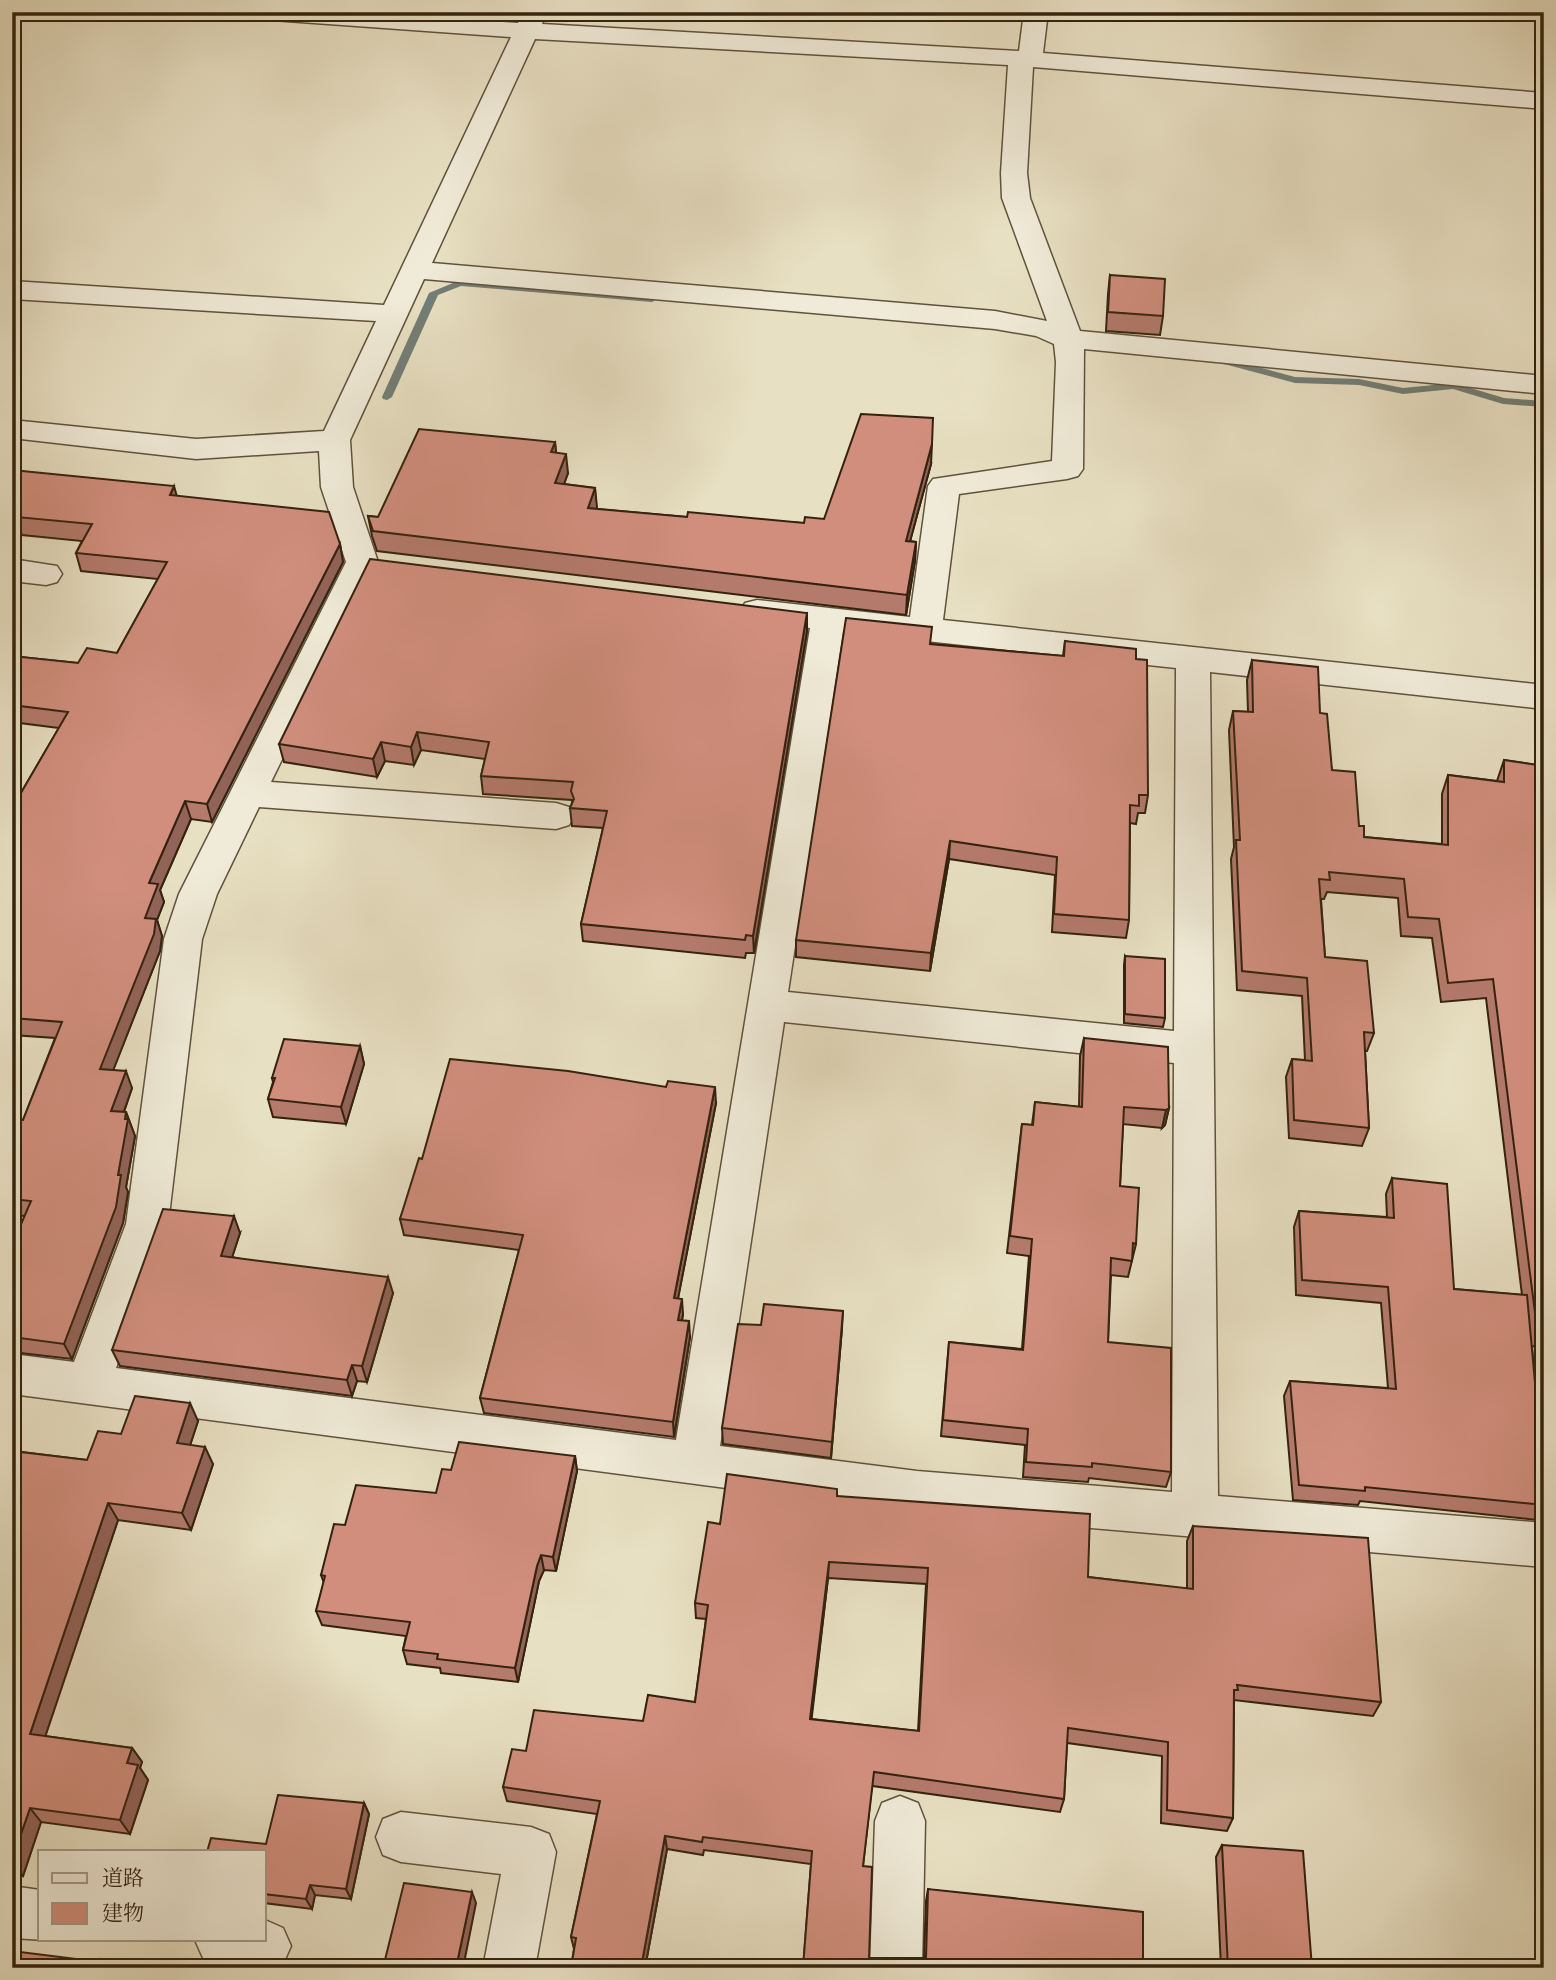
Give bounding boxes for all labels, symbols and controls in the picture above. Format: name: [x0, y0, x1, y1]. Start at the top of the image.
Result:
legend: [38, 1850, 266, 1941]
text: 道路: [102, 1864, 144, 1892]
text: 建物: [102, 1899, 144, 1927]

